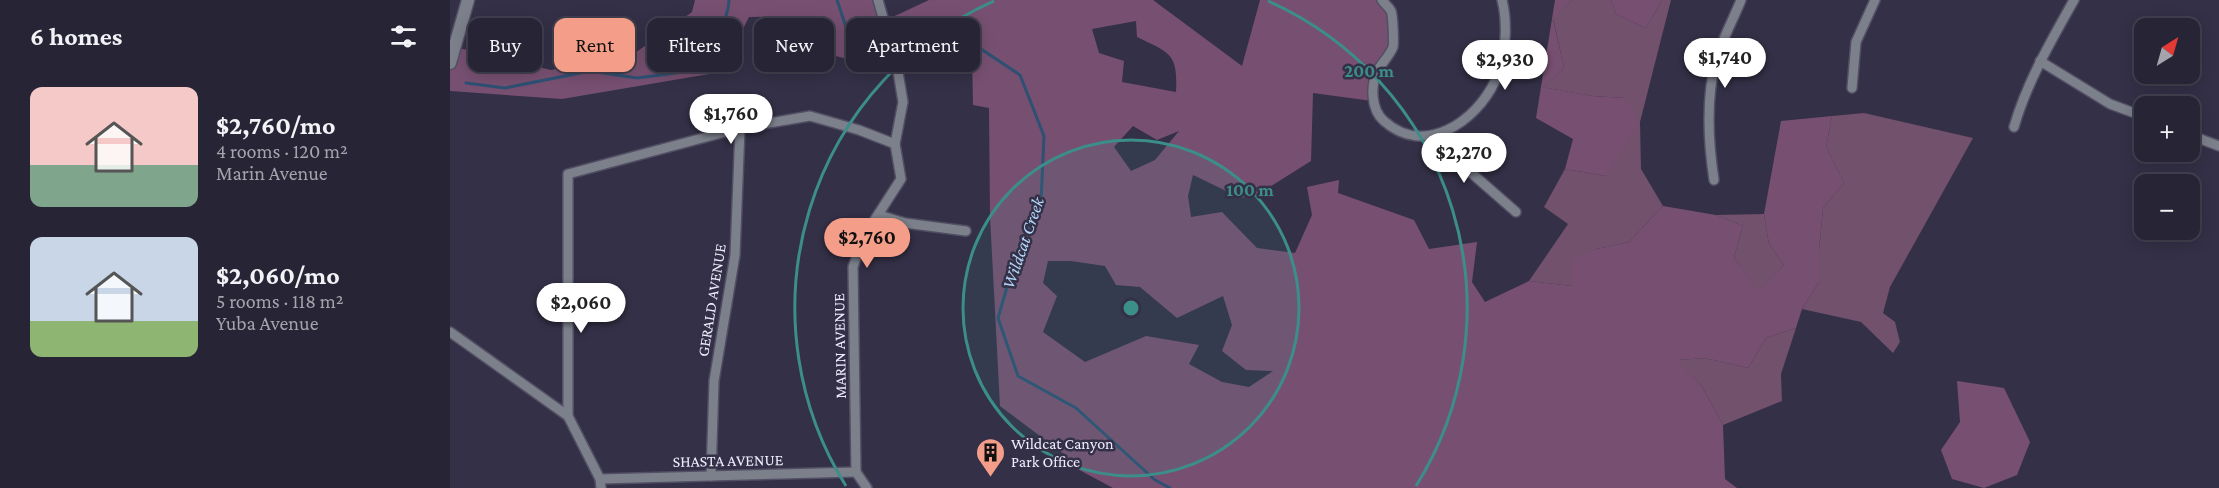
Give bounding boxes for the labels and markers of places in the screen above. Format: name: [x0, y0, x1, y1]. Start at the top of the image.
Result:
pin: $1,740: [1676, 38, 1774, 89]
pin: $2,930: [1456, 40, 1554, 91]
pin: $1,760: [682, 94, 780, 145]
pin: $2,270: [1415, 133, 1513, 184]
pin: $2,760: [818, 218, 916, 269]
pin: $2,060: [532, 283, 630, 334]
centre of rings: [1121, 298, 1141, 318]
place label: Wildcat Canyon Park Office: [1011, 435, 1114, 470]
building icon: Wildcat Canyon Park Office: [974, 436, 1006, 478]

